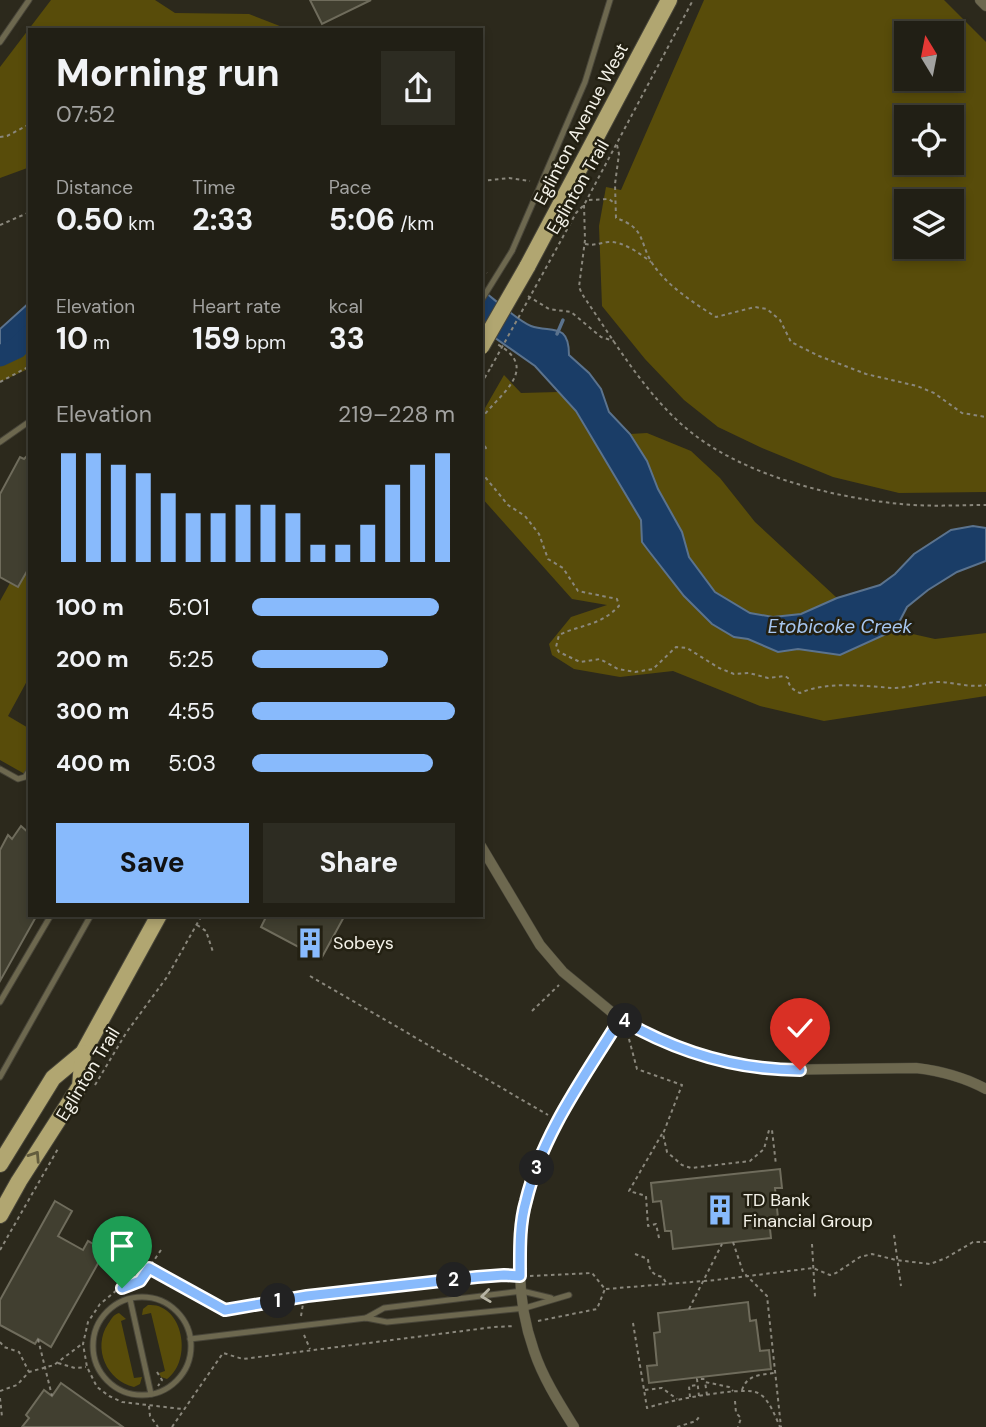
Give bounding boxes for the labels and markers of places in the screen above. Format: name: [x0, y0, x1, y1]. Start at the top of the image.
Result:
building icon: Sobeys: [293, 926, 327, 960]
place label: Sobeys: [333, 931, 394, 955]
pin: [770, 998, 830, 1070]
pin: 4: [608, 1004, 642, 1038]
pin: 3: [520, 1150, 554, 1186]
place label: TD Bank Financial Group: [743, 1188, 873, 1233]
building icon: TD Bank Financial Group: [703, 1193, 737, 1227]
pin: [92, 1216, 152, 1288]
pin: 2: [436, 1262, 472, 1298]
pin: 1: [260, 1284, 296, 1318]

